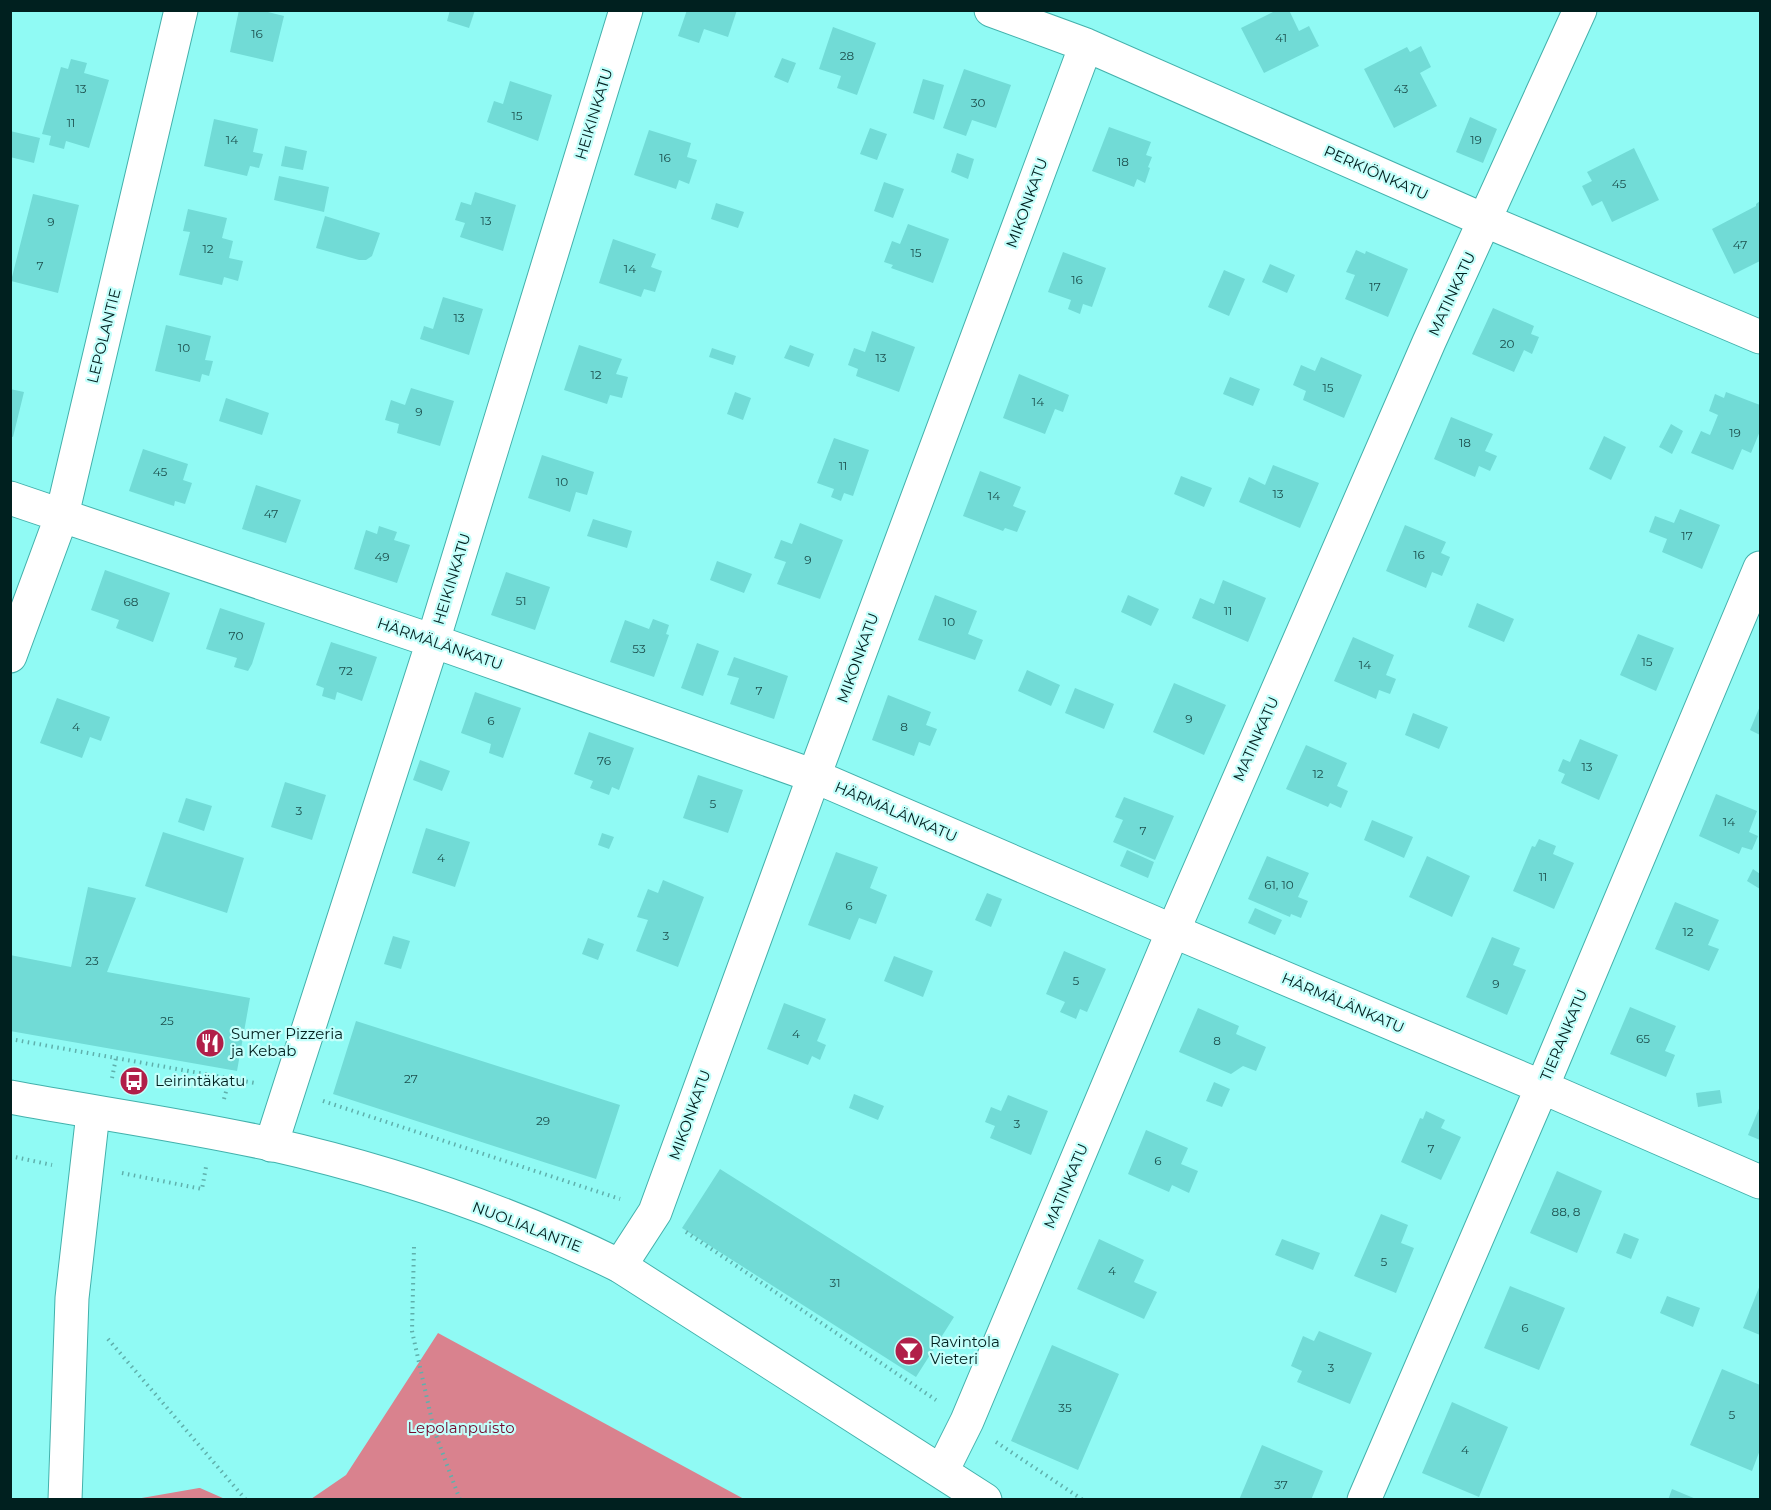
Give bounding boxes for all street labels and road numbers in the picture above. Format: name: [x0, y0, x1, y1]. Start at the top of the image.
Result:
street label: HEIKINKATU: [571, 66, 616, 162]
street label: PERKIÖNKATU: [1321, 141, 1431, 204]
street label: MIKONKATU: [1001, 155, 1052, 250]
street label: MATINKATU: [1424, 249, 1479, 339]
street label: LEPOLANTIE: [83, 286, 124, 385]
street label: HEIKINKATU: [429, 531, 474, 627]
street label: MIKONKATU: [832, 610, 883, 705]
street label: HÄRMÄLÄNKATU: [375, 613, 505, 674]
street label: MATINKATU: [1228, 694, 1283, 784]
street label: HÄRMÄLÄNKATU: [832, 777, 960, 846]
street label: HÄRMÄLÄNKATU: [1279, 968, 1407, 1037]
street label: TIERANKATU: [1536, 986, 1591, 1084]
street label: MIKONKATU: [664, 1067, 715, 1162]
street label: MATINKATU: [1039, 1140, 1092, 1231]
street label: NUOLIALANTIE: [470, 1197, 585, 1256]

